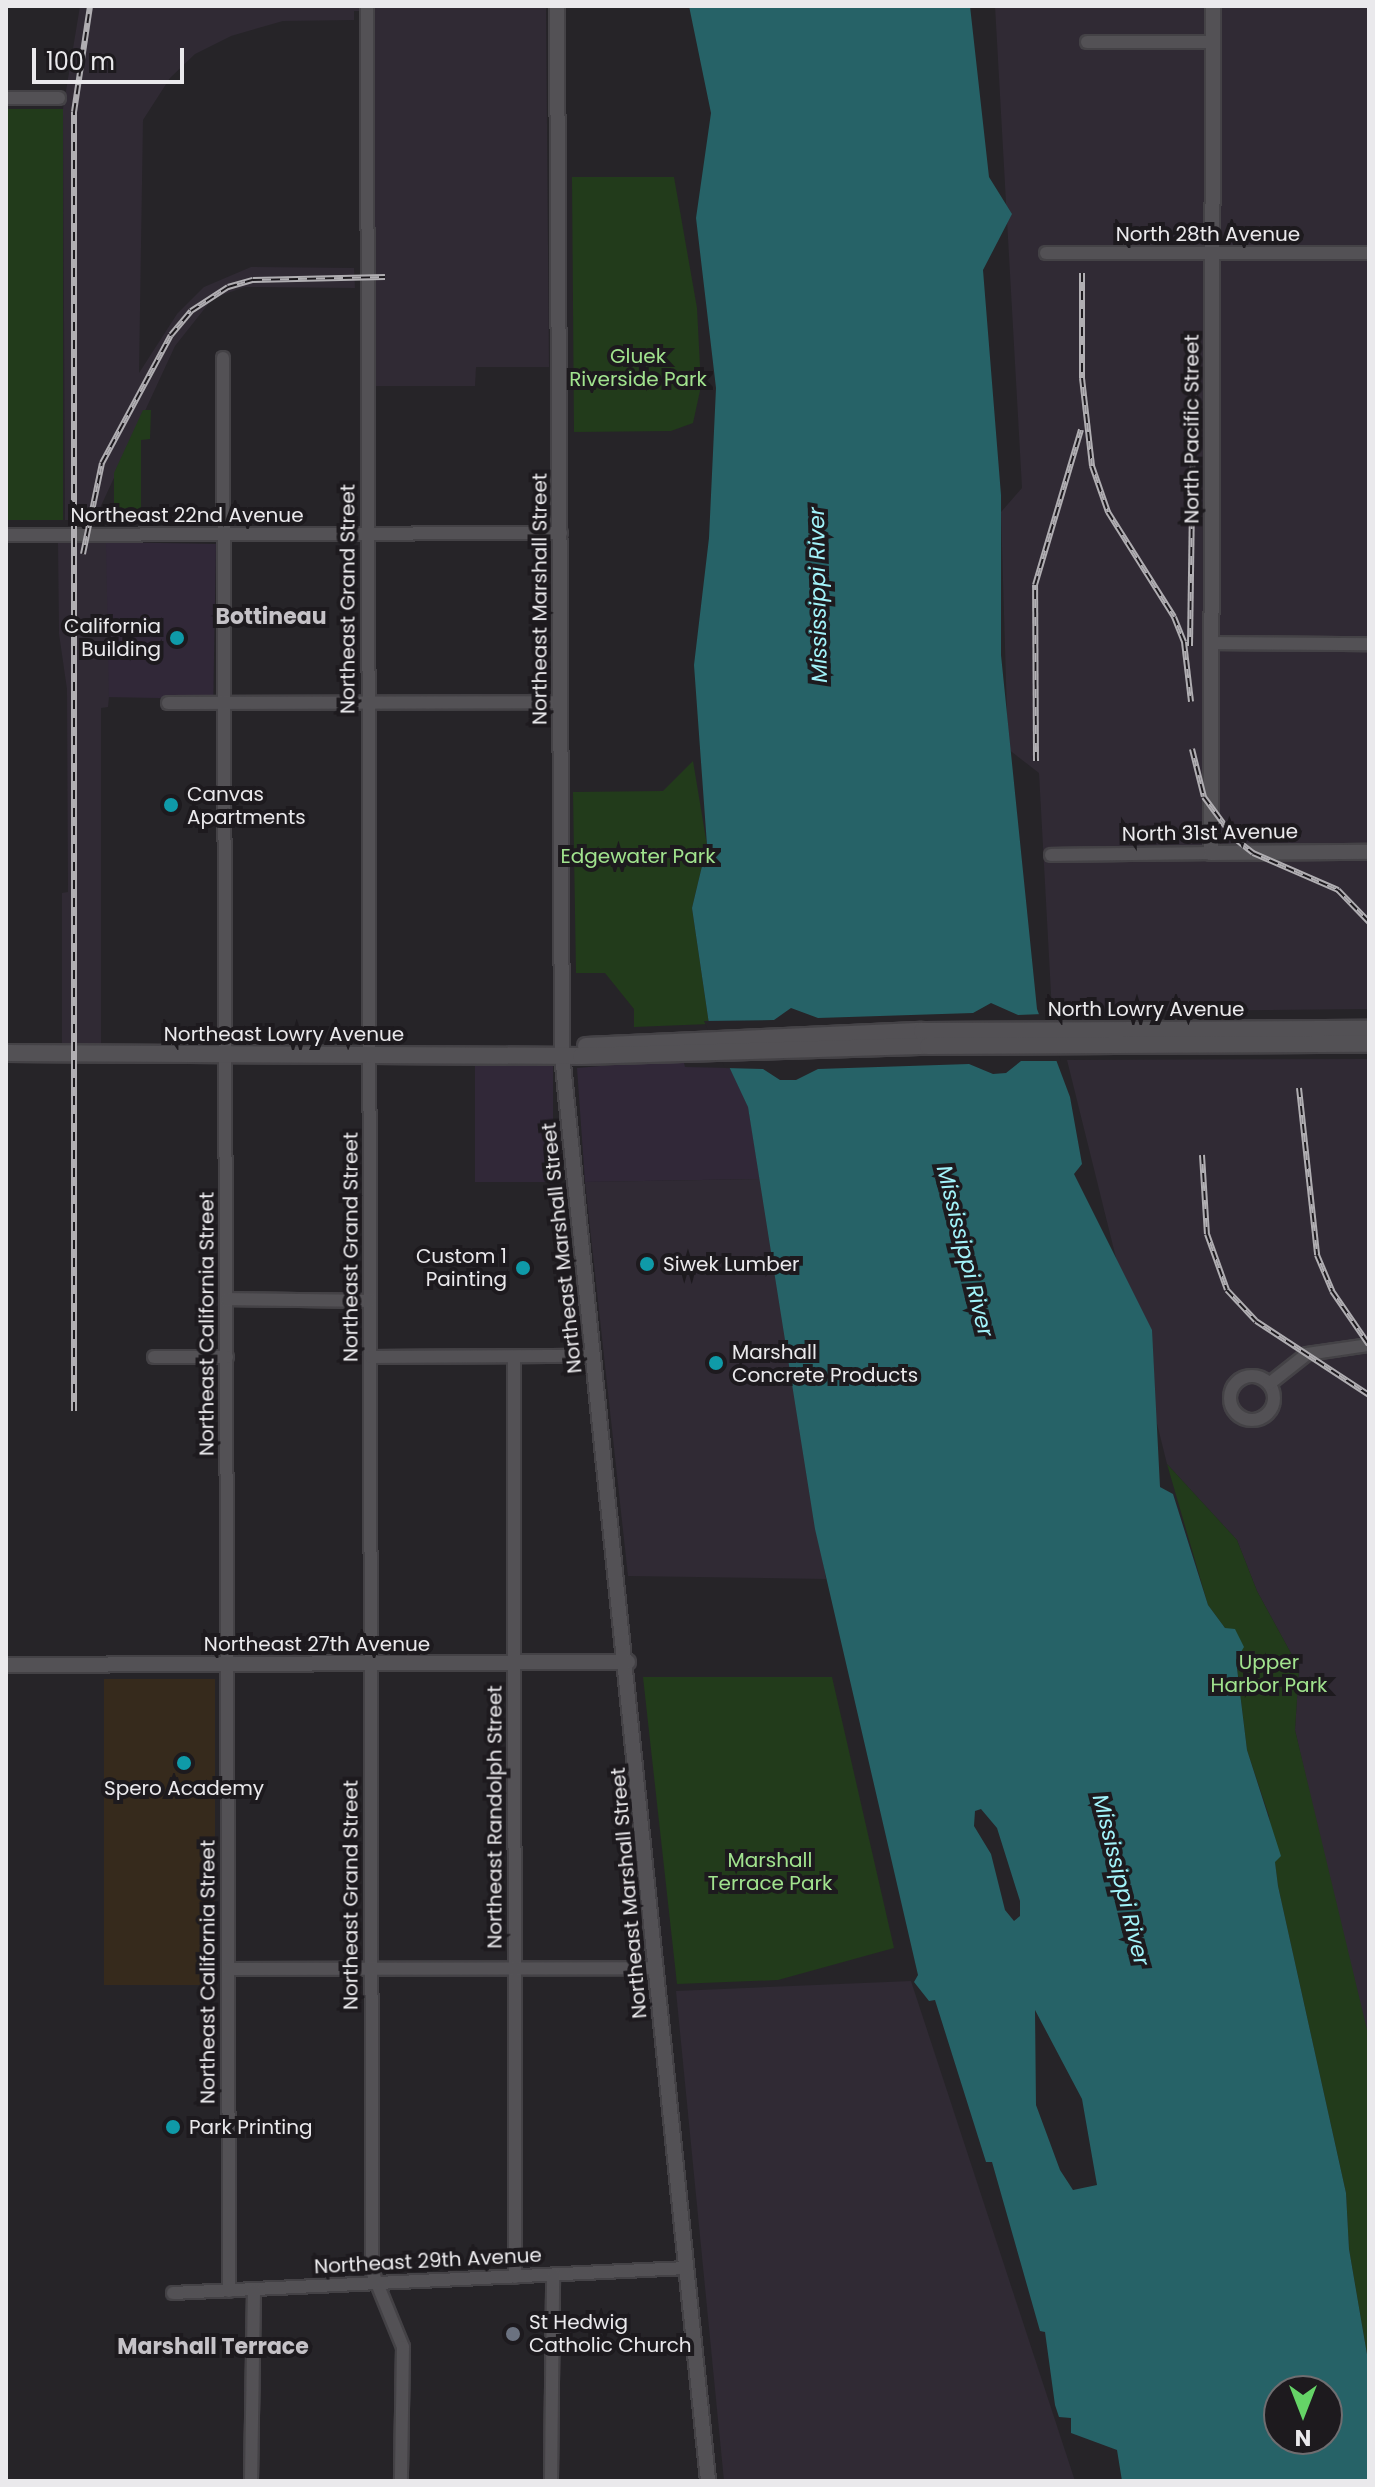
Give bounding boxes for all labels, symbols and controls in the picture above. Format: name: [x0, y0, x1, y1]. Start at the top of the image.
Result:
scale bar: [36, 32, 188, 82]
text: 100 m: [46, 45, 115, 78]
street label: North 28th Avenue: [1116, 222, 1300, 246]
street label: North Pacific Street: [1180, 334, 1204, 524]
park label: Gluek Riverside Park: [569, 345, 707, 392]
street label: Northeast Marshall Street: [528, 473, 552, 725]
street label: Northeast Grand Street: [336, 484, 360, 714]
street label: Northeast 22nd Avenue: [70, 503, 304, 527]
water label: Mississippi River: [803, 507, 833, 683]
district label: Bottineau: [215, 604, 327, 630]
place label: California Building: [64, 614, 161, 661]
marker: California Building: [168, 629, 186, 647]
place label: Canvas Apartments: [187, 782, 306, 829]
marker: Canvas Apartments: [162, 796, 180, 814]
street label: North 31st Avenue: [1122, 819, 1298, 847]
park label: Edgewater Park: [561, 844, 715, 868]
street label: North Lowry Avenue: [1048, 997, 1244, 1021]
street label: Northeast Lowry Avenue: [164, 1022, 404, 1046]
street label: Northeast Marshall Street: [537, 1121, 587, 1375]
street label: Northeast Grand Street: [339, 1132, 363, 1362]
water label: Mississippi River: [931, 1163, 999, 1339]
street label: Northeast California Street: [195, 1192, 219, 1456]
place label: Custom 1 Painting: [416, 1244, 507, 1291]
place label: Siwek Lumber: [663, 1252, 800, 1276]
marker: Siwek Lumber: [638, 1255, 656, 1273]
marker: Custom 1 Painting: [514, 1259, 532, 1277]
place label: Marshall Concrete Products: [732, 1340, 918, 1387]
marker: Marshall Concrete Products: [707, 1354, 725, 1372]
street label: Northeast 27th Avenue: [204, 1632, 430, 1656]
park label: Upper Harbor Park: [1211, 1651, 1327, 1698]
street label: Northeast Randolph Street: [483, 1685, 507, 1949]
marker: Spero Academy: [175, 1754, 193, 1772]
street label: Northeast Marshall Street: [606, 1766, 652, 2020]
place label: Spero Academy: [104, 1776, 264, 1800]
street label: Northeast Grand Street: [339, 1780, 363, 2010]
water label: Mississippi River: [1087, 1792, 1155, 1968]
street label: Northeast California Street: [196, 1840, 220, 2104]
park label: Marshall Terrace Park: [708, 1849, 832, 1896]
place label: Park Printing: [189, 2115, 312, 2139]
marker: Park Printing: [164, 2118, 182, 2136]
street label: Northeast 29th Avenue: [314, 2243, 542, 2279]
place label: St Hedwig Catholic Church: [529, 2310, 692, 2357]
marker: St Hedwig Catholic Church: [504, 2325, 522, 2343]
district label: Marshall Terrace: [117, 2334, 309, 2360]
north arrow: [1263, 2375, 1343, 2455]
text: N: [1295, 2422, 1311, 2453]

